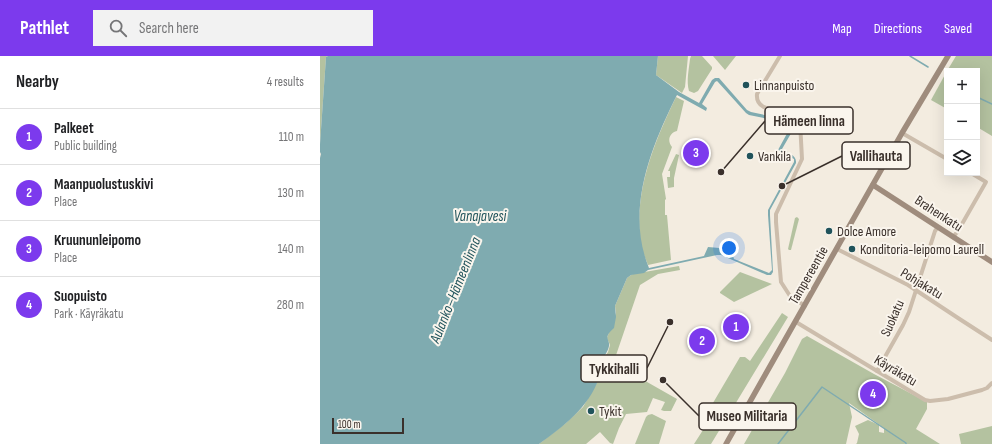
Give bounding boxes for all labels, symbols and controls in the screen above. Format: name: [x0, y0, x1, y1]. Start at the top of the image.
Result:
search box: [93, 10, 373, 46]
text: Pathlet: [20, 17, 69, 40]
icon: search: [107, 17, 129, 39]
text: Search here: [139, 19, 199, 38]
text: Map: [832, 20, 852, 37]
text: Directions: [874, 20, 922, 37]
text: Saved: [944, 20, 972, 37]
map controls: [944, 68, 980, 176]
button: +: [944, 68, 980, 104]
text: Nearby: [16, 72, 59, 92]
text: 4 results: [267, 74, 304, 90]
place label: Linnanpuisto: [754, 77, 815, 94]
marker: Linnanpuisto: [741, 80, 751, 90]
button: −: [944, 104, 980, 140]
callout: Hämeen linna: [765, 107, 853, 134]
text: Hämeen linna: [773, 112, 845, 131]
text: Palkeet: [54, 119, 94, 138]
text: 1: [26, 129, 32, 145]
text: 110 m: [279, 129, 304, 145]
text: Public building: [54, 138, 117, 154]
pin: 3: [683, 138, 709, 168]
button: layers: [944, 140, 980, 176]
callout: Vallihauta: [842, 142, 910, 169]
text: Vallihauta: [850, 147, 902, 166]
place label: Vankila: [758, 148, 791, 165]
marker: Vankila: [745, 151, 755, 161]
text: Maanpuolustuskivi: [54, 175, 153, 194]
text: 2: [26, 185, 32, 201]
text: 130 m: [278, 185, 304, 201]
street label: Brahenkatu: [912, 192, 966, 235]
text: Place: [54, 194, 77, 210]
water label: Vanajavesi: [454, 207, 508, 226]
place label: Dolce Amore: [837, 223, 896, 240]
marker: Dolce Amore: [824, 226, 834, 236]
text: Kruununleipomo: [54, 231, 141, 250]
water label: Aulanko–Hämeenlinna: [425, 234, 485, 347]
your location: [719, 238, 739, 258]
text: 3: [26, 241, 32, 257]
text: 140 m: [278, 241, 304, 257]
place label: Konditoria-leipomo Laurell: [860, 241, 984, 258]
street label: Tampereentie: [785, 243, 832, 307]
marker: Konditoria-leipomo Laurell: [847, 244, 857, 254]
text: Place: [54, 250, 77, 266]
street label: Pohjakatu: [897, 264, 946, 303]
text: Suopuisto: [54, 287, 107, 306]
text: 4: [26, 297, 32, 313]
text: 280 m: [277, 297, 304, 313]
street label: Suokatu: [877, 297, 908, 339]
text: Park · Käyräkatu: [54, 306, 123, 322]
pin: 1: [723, 312, 749, 342]
pin: 2: [689, 326, 715, 356]
street label: Käyräkatu: [871, 351, 920, 390]
callout: Tykkihalli: [581, 355, 647, 382]
text: Tykkihalli: [589, 360, 639, 379]
pin: 4: [860, 379, 886, 409]
place label: Tykit: [599, 403, 622, 420]
callout: Museo Militaria: [699, 403, 796, 430]
marker: Tykit: [586, 406, 596, 416]
text: Museo Militaria: [707, 407, 787, 426]
scale bar: [332, 416, 404, 435]
text: 100 m: [338, 418, 360, 431]

